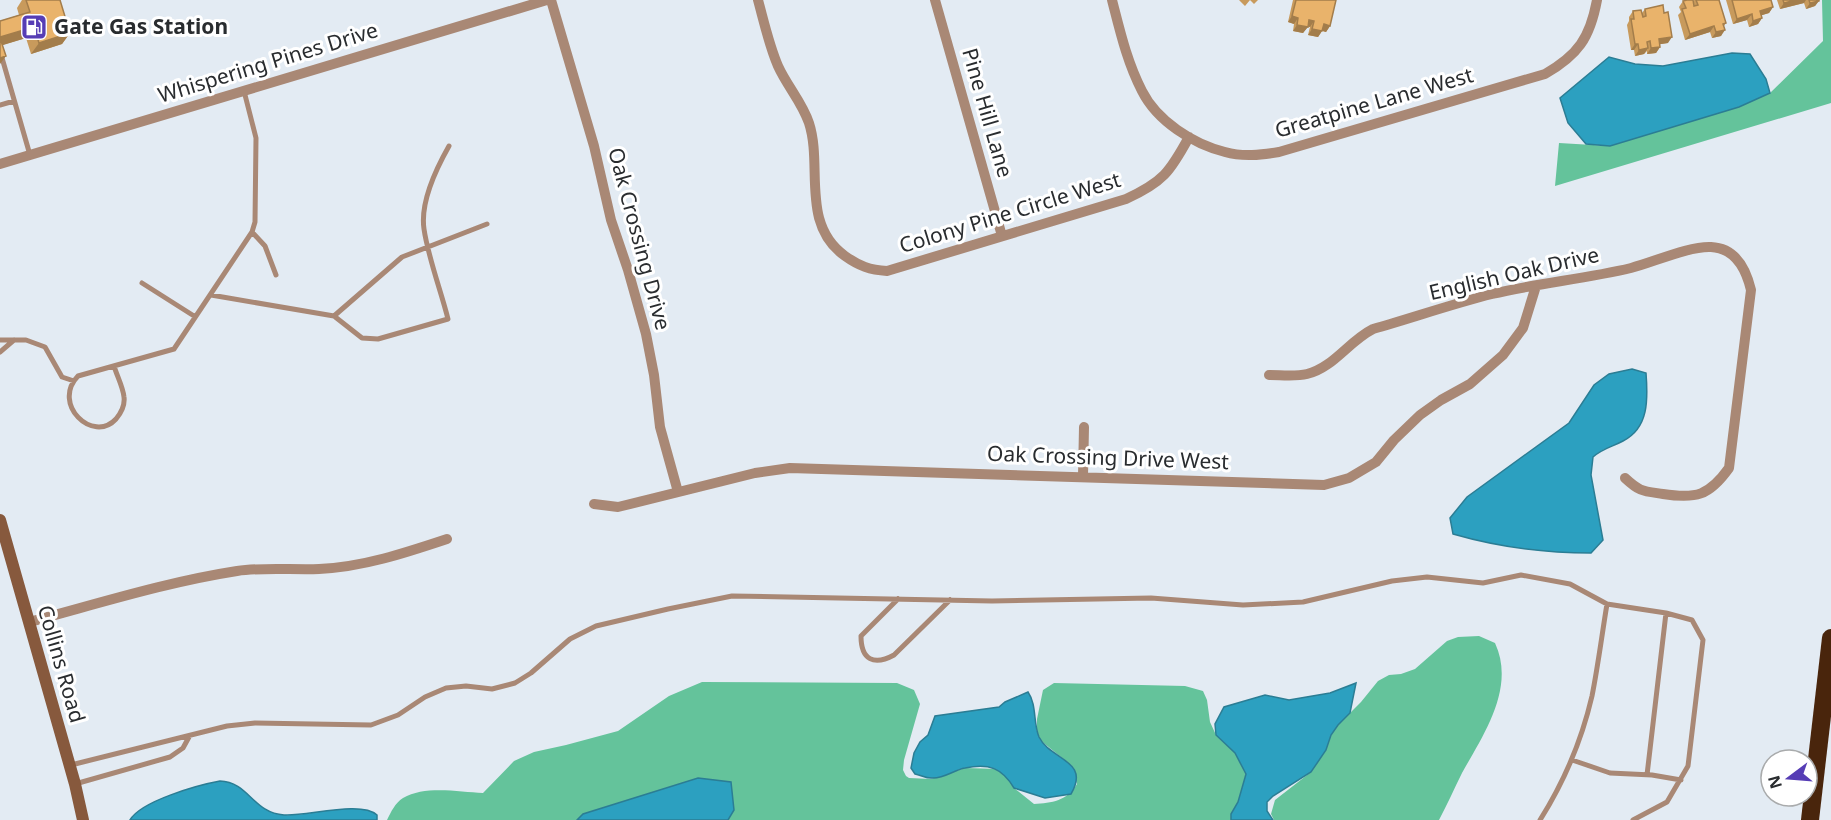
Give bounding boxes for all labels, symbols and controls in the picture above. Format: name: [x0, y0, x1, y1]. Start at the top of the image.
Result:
fuel station icon: Gate Gas Station: [19, 12, 49, 42]
place label: Gate Gas Station: [54, 12, 228, 40]
street label: Whispering Pines Drive: [154, 15, 381, 109]
street label: Pine Hill Lane: [956, 45, 1020, 181]
street label: Greatpine Lane West: [1271, 60, 1477, 144]
street label: Oak Crossing Drive: [602, 144, 678, 333]
street label: Colony Pine Circle West: [896, 165, 1124, 259]
street label: English Oak Drive: [1426, 240, 1602, 306]
street label: Oak Crossing Drive West: [987, 439, 1230, 475]
street label: Collins Road: [32, 602, 92, 726]
north arrow: [1759, 748, 1819, 808]
text: N: [1762, 773, 1787, 791]

